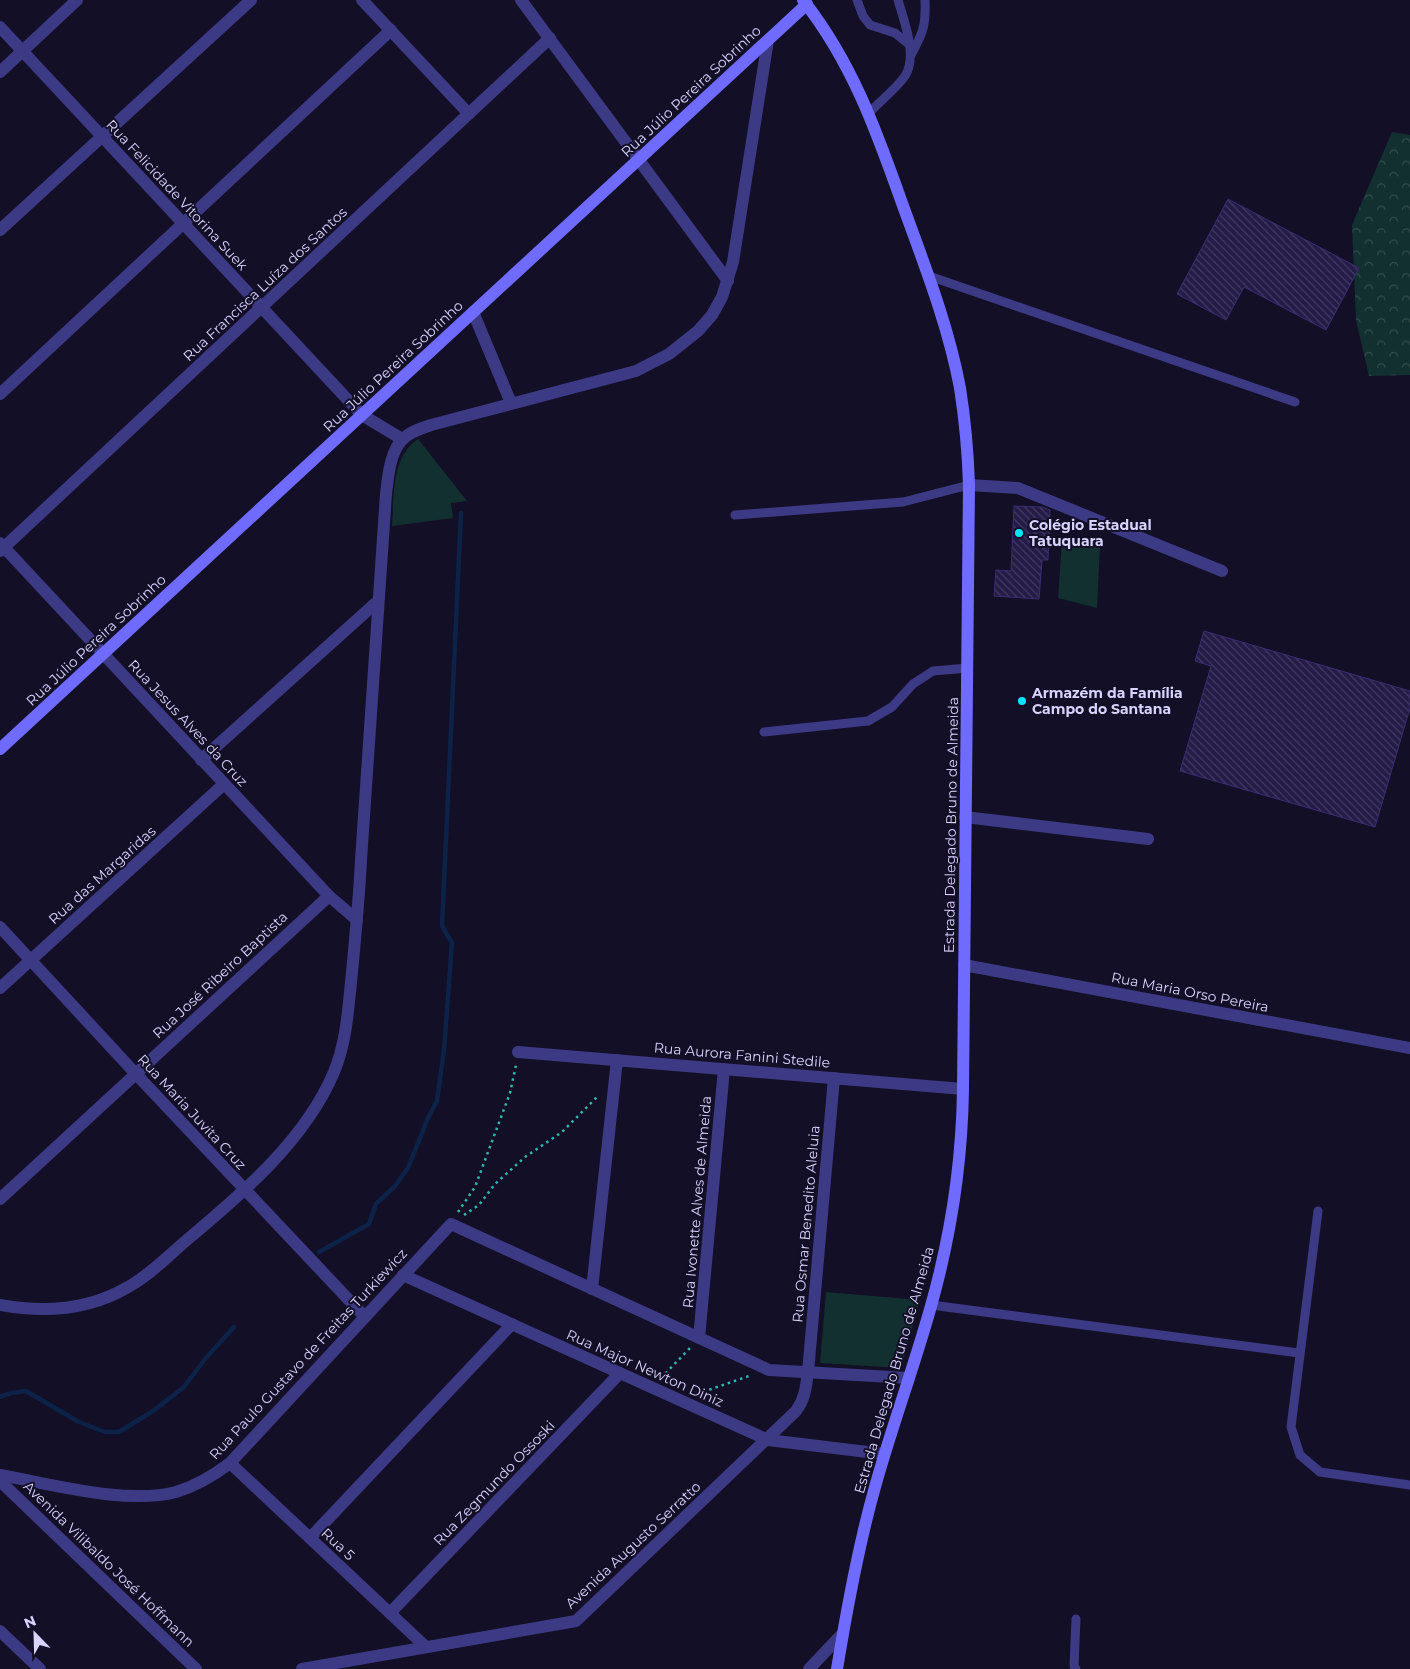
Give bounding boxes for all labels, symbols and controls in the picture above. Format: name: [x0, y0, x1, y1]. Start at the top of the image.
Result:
street label: Rua Júlio Pereira Sobrinho: [617, 21, 765, 161]
street label: Rua Felicidade Vitorina Suek: [102, 116, 252, 275]
street label: Rua Francisca Luíza dos Santos: [179, 203, 351, 365]
street label: Rua Júlio Pereira Sobrinho: [319, 296, 467, 436]
place label: Colégio Estadual Tatuquara: [1029, 516, 1152, 550]
marker: Colégio Estadual Tatuquara: [1013, 527, 1025, 539]
street label: Rua Júlio Pereira Sobrinho: [22, 570, 170, 710]
street label: Rua Jesus Alves da Cruz: [124, 656, 252, 790]
place label: Armazém da Família Campo do Santana: [1031, 684, 1183, 718]
marker: Armazém da Família Campo do Santana: [1016, 695, 1028, 707]
street label: Estrada Delegado Bruno de Almeida: [940, 697, 962, 953]
street label: Rua das Margaridas: [45, 822, 160, 928]
street label: Rua José Ribeiro Baptista: [149, 908, 291, 1042]
street label: Rua Maria Orso Pereira: [1110, 968, 1270, 1016]
street label: Rua Aurora Fanini Stedile: [653, 1038, 831, 1072]
street label: Rua Maria Juvita Cruz: [134, 1051, 250, 1173]
street label: Rua Ivonette Alves de Almeida: [679, 1095, 715, 1309]
street label: Rua Osmar Benedito Aleluia: [788, 1125, 824, 1323]
street label: Estrada Delegado Bruno de Almeida: [850, 1244, 938, 1496]
street label: Rua Paulo Gustavo de Freitas Turkiewicz: [205, 1245, 411, 1463]
street label: Rua Major Newton Diniz: [564, 1325, 726, 1411]
street label: Rua Zegmundo Ossoski: [429, 1417, 559, 1549]
street label: Avenida Vilibaldo José Hoffmann: [20, 1477, 198, 1651]
street label: Avenida Augusto Serratto: [562, 1477, 705, 1613]
street label: Rua 5: [317, 1524, 359, 1564]
north arrow: [10, 1609, 60, 1659]
text: N: [21, 1612, 39, 1633]

